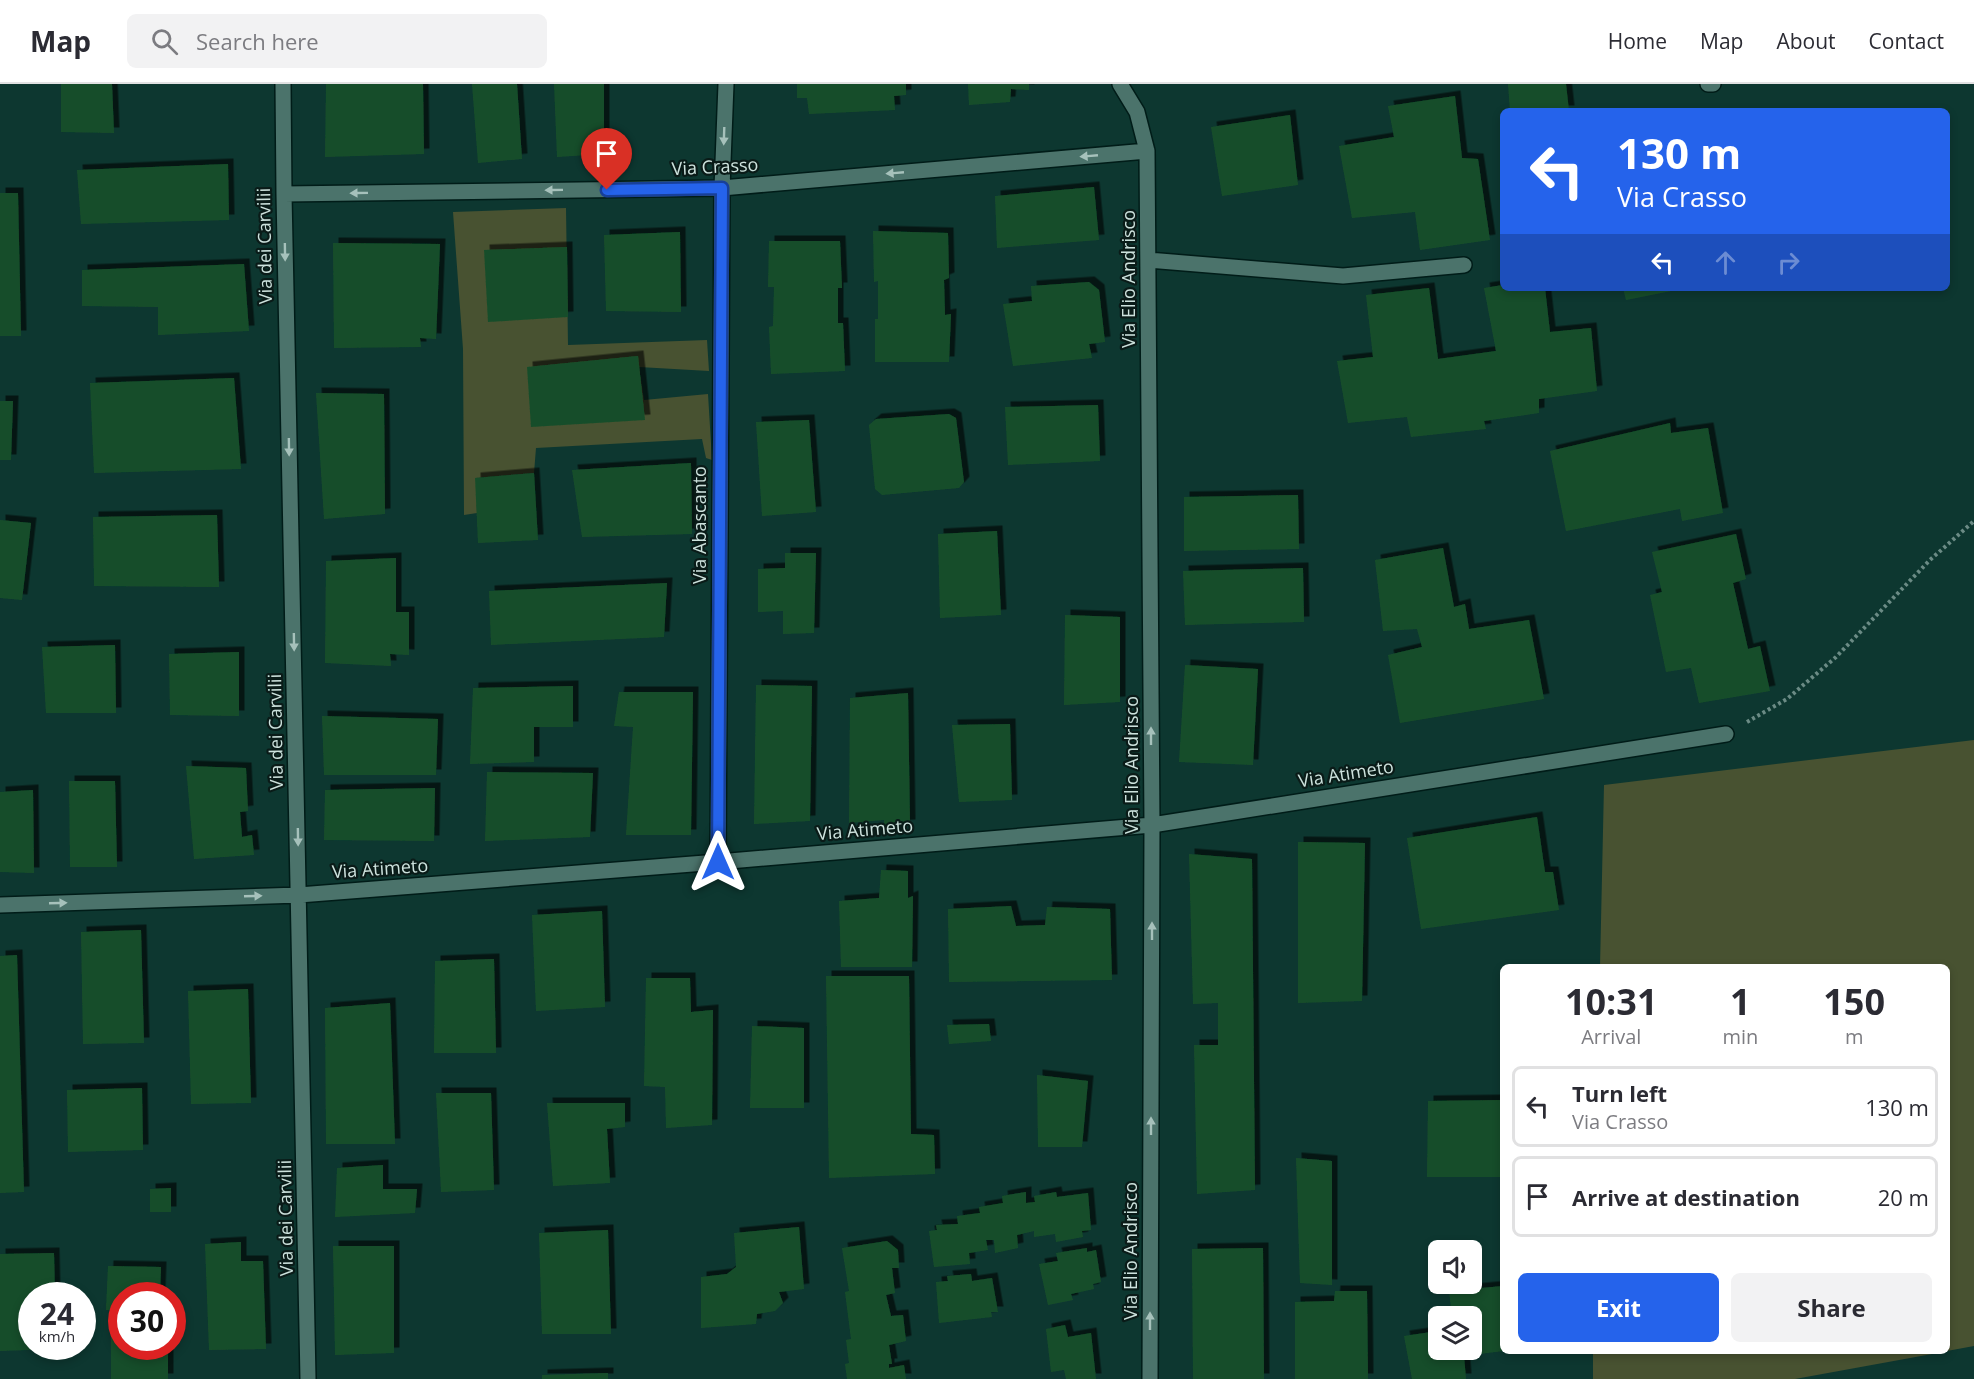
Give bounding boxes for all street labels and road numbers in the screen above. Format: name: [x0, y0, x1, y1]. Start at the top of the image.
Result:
street label: Via Crasso: [671, 152, 759, 180]
street label: Via dei Carvilii: [251, 188, 277, 304]
street label: Via Elio Andrisco: [1116, 210, 1140, 348]
street label: Via Abascanto: [687, 466, 711, 584]
street label: Via dei Carvilii: [262, 674, 288, 790]
street label: Via Elio Andrisco: [1119, 696, 1143, 834]
street label: Via Atimeto: [1296, 754, 1395, 792]
street label: Via Atimeto: [816, 813, 914, 845]
street label: Via Atimeto: [331, 853, 429, 883]
street label: Via dei Carvilii: [272, 1160, 298, 1276]
street label: Via Elio Andrisco: [1118, 1182, 1142, 1320]

